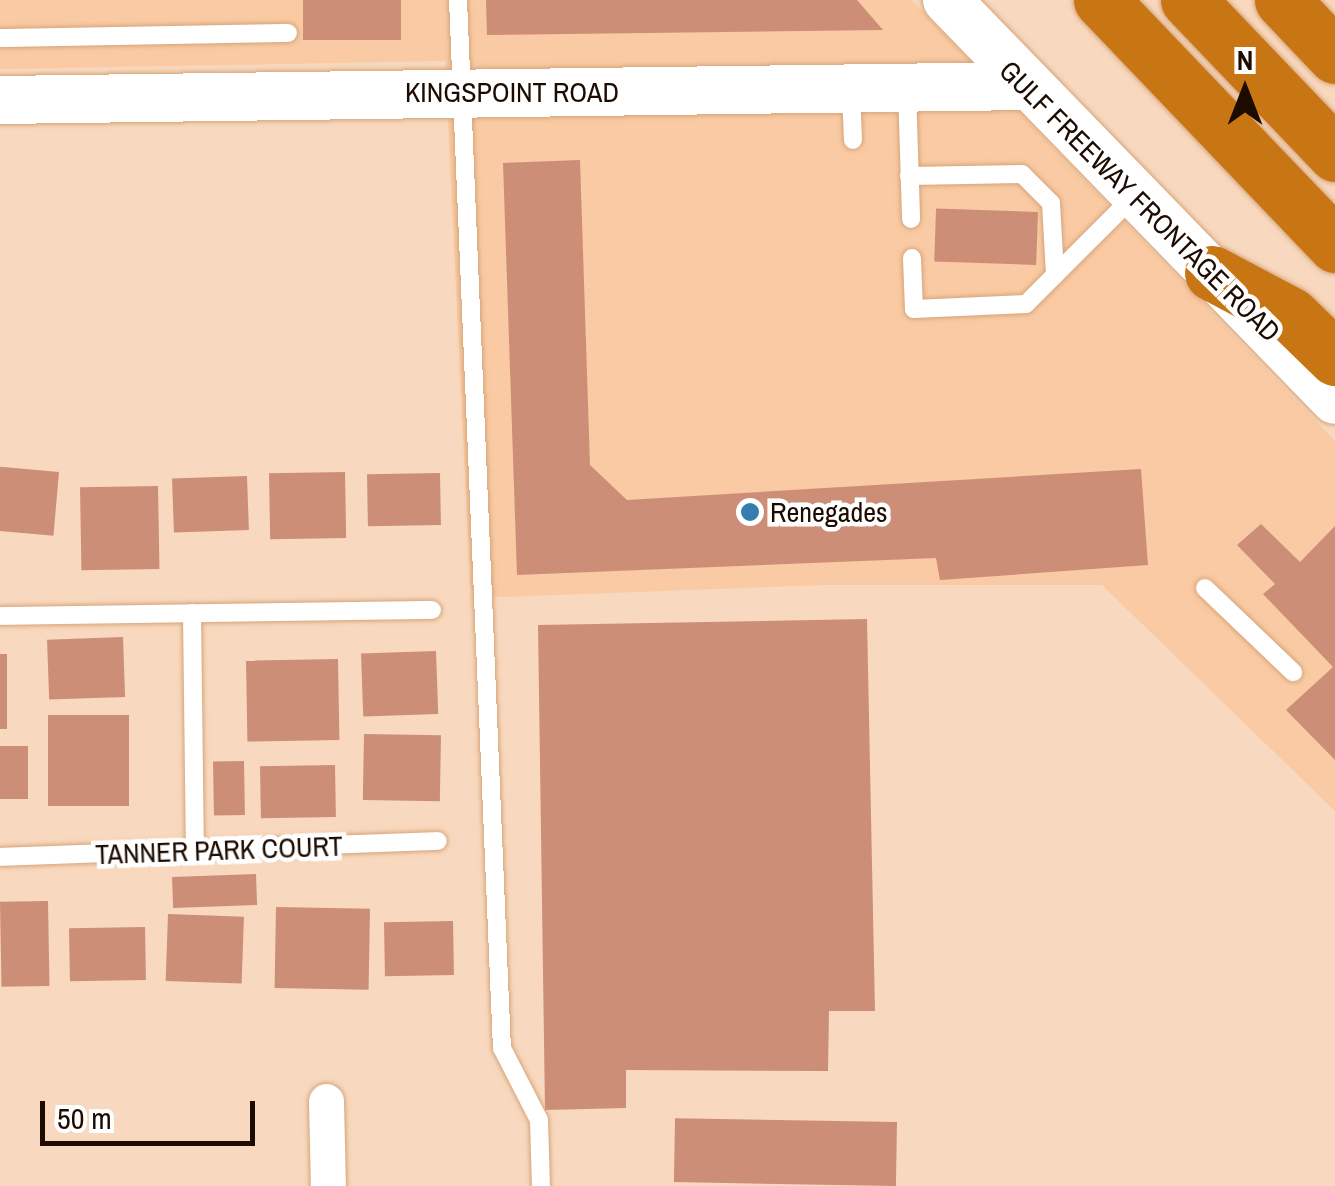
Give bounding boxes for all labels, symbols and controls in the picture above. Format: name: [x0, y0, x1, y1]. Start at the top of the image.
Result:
north arrow: [1195, 40, 1295, 140]
street label: GULF FREEWAY FRONTAGE ROAD: [992, 53, 1288, 349]
street label: KINGSPOINT ROAD: [405, 75, 619, 109]
place label: Renegades: [770, 495, 887, 529]
marker: Renegades: [739, 501, 761, 523]
street label: TANNER PARK COURT: [95, 829, 343, 871]
scale bar: [45, 1081, 260, 1143]
text: 50 m: [57, 1098, 112, 1138]

